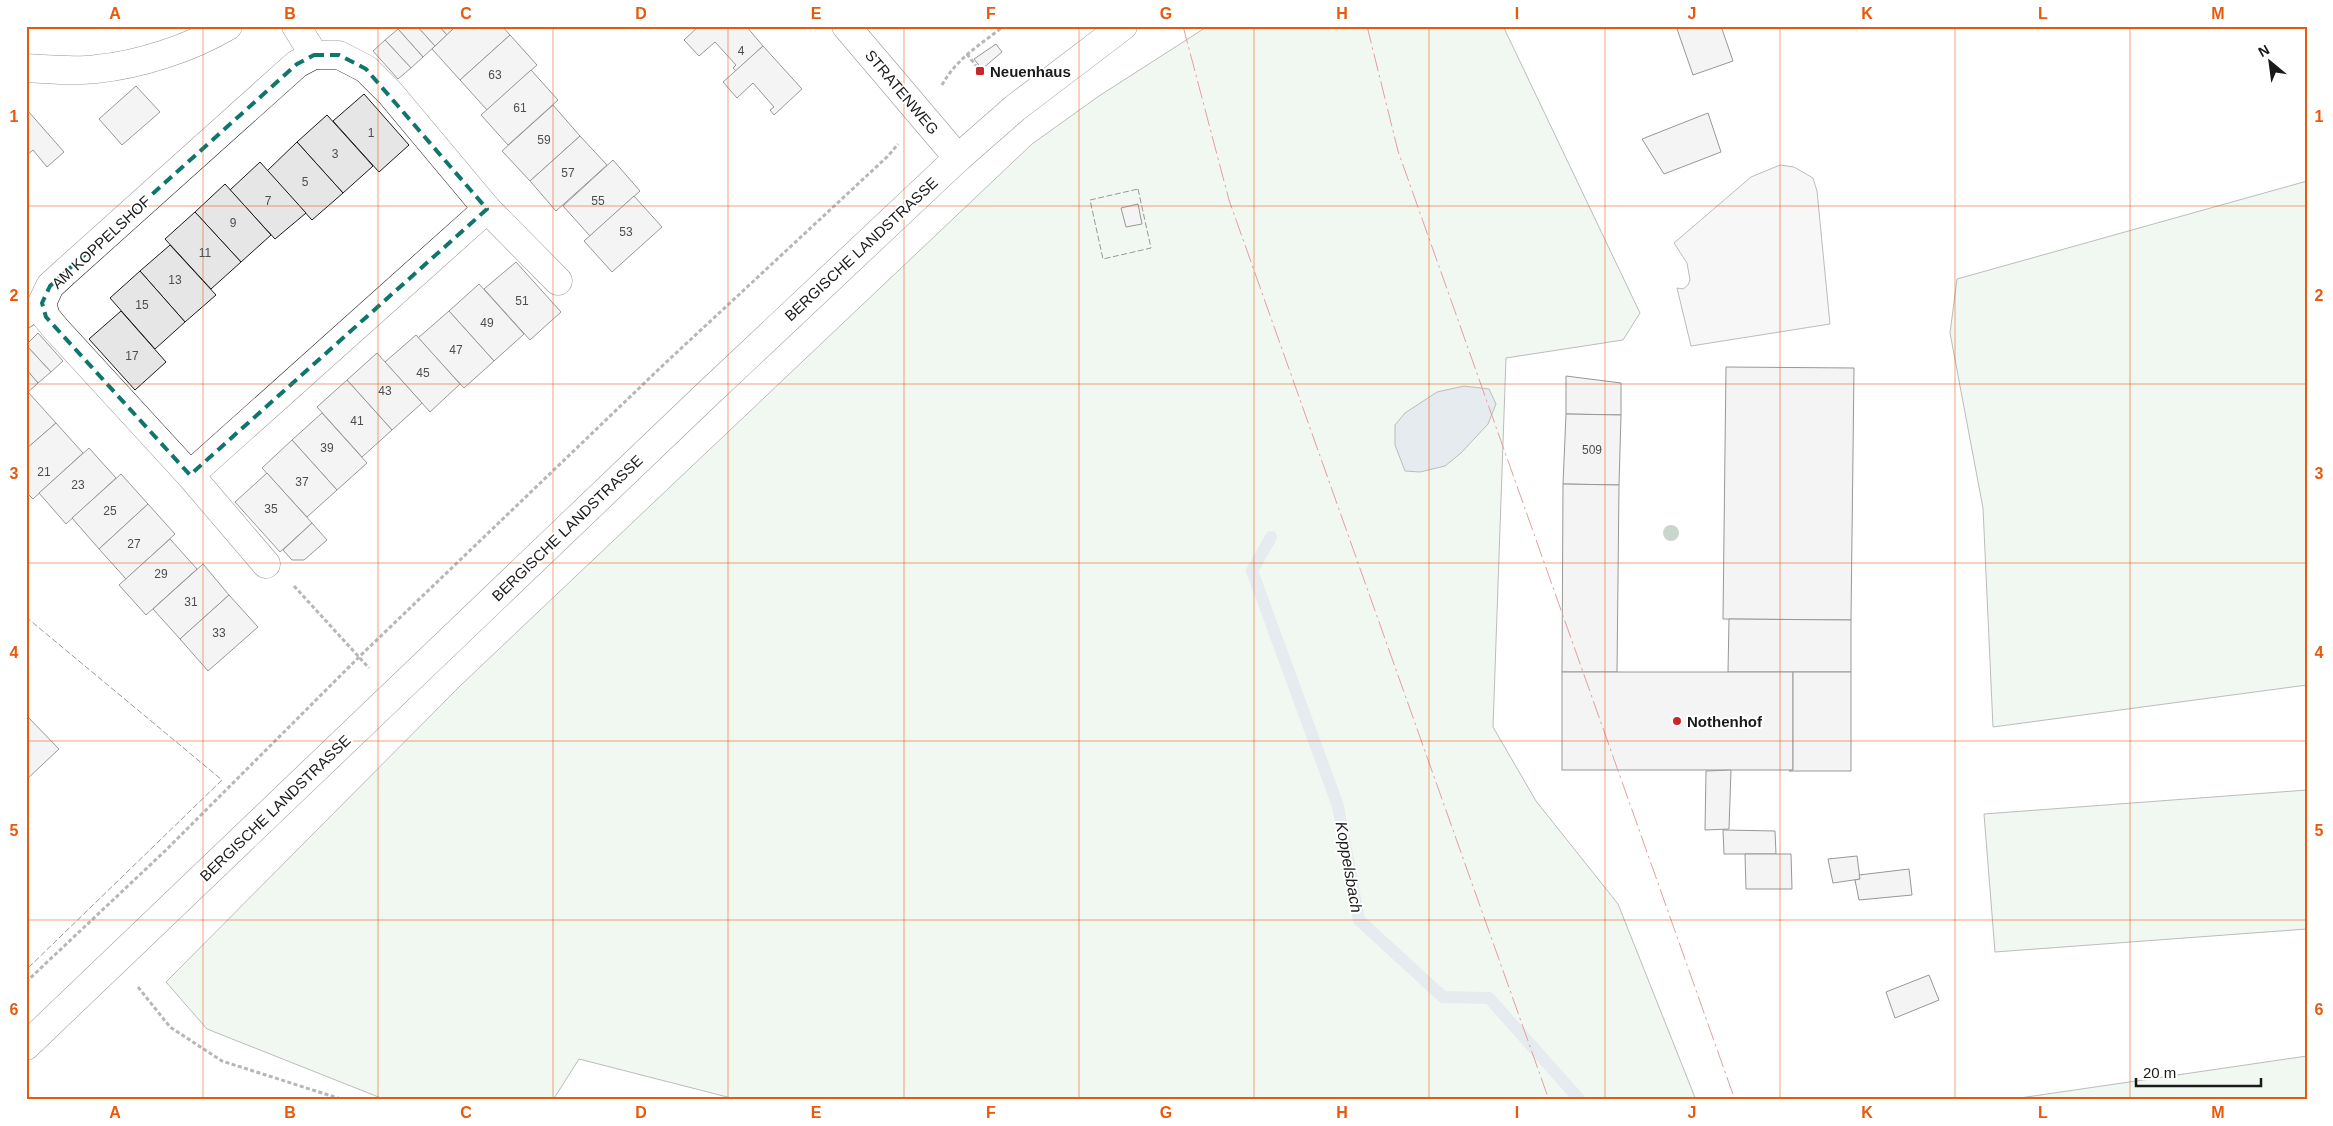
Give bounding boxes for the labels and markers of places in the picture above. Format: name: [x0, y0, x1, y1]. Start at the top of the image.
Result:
place label: Neuenhaus: [990, 63, 1071, 80]
marker: Neuenhaus: [974, 65, 986, 77]
place label: Nothenhof: [1687, 713, 1763, 730]
marker: Nothenhof: [1671, 715, 1683, 727]

